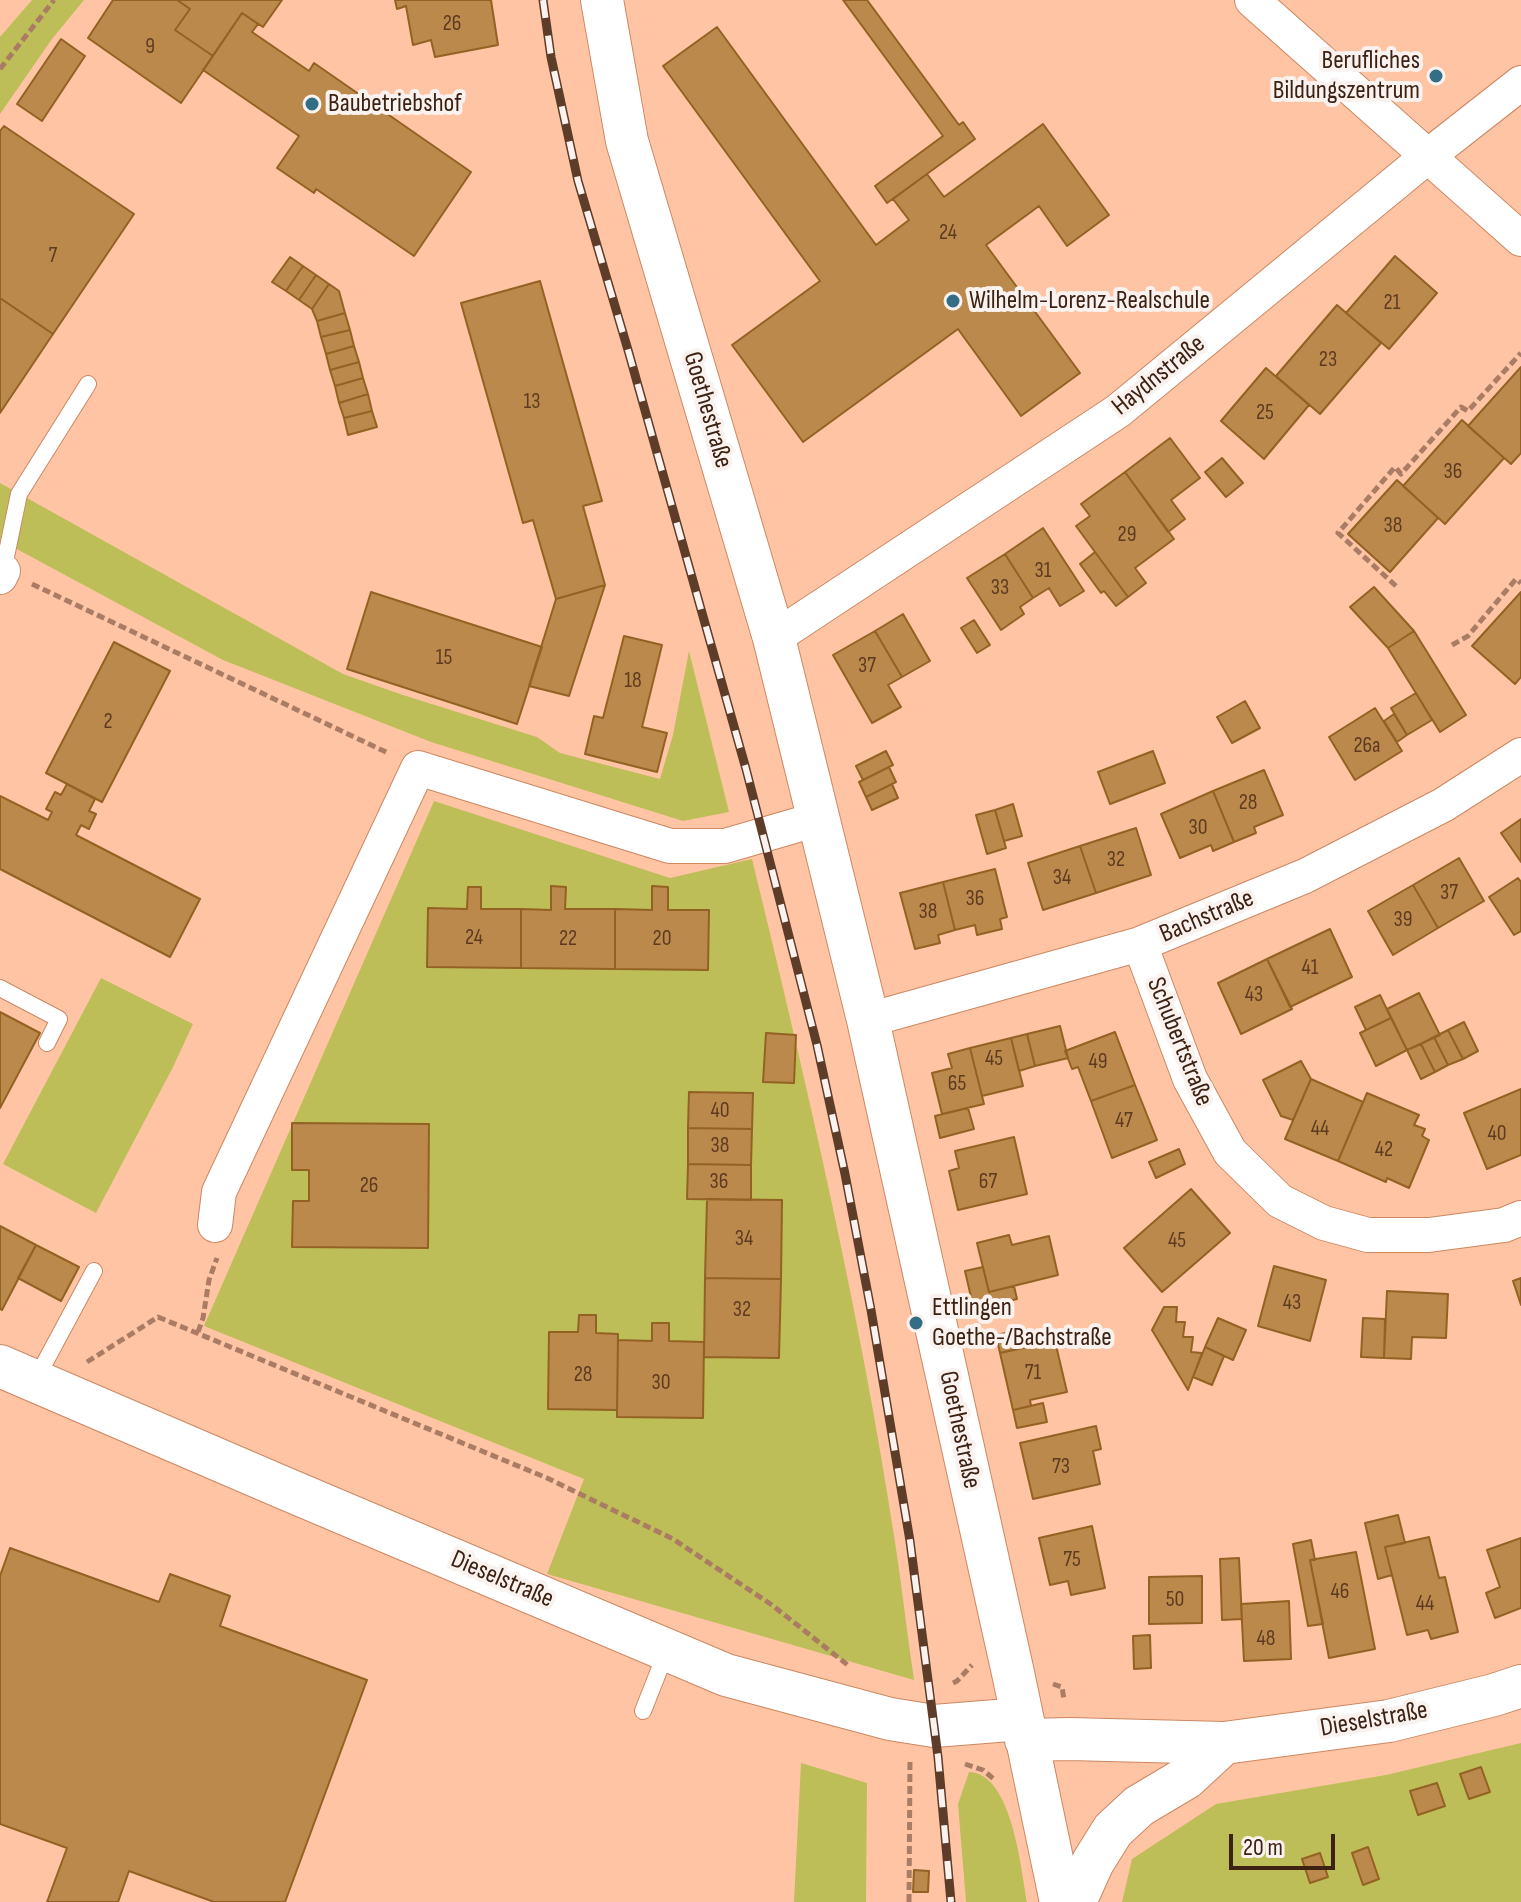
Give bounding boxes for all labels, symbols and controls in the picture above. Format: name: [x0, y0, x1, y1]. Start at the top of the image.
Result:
house number: 26: [443, 11, 461, 37]
house number: 9: [145, 34, 155, 60]
place label: Berufliches Bildungszentrum: [1273, 45, 1420, 106]
marker: Berufliches Bildungszentrum: [1427, 67, 1445, 85]
place label: Baubetriebshof: [328, 88, 462, 120]
marker: Baubetriebshof: [303, 95, 321, 113]
house number: 24: [939, 220, 957, 246]
house number: 7: [49, 243, 57, 269]
place label: Wilhelm-Lorenz-Realschule: [969, 285, 1210, 317]
house number: 21: [1384, 290, 1400, 316]
marker: Wilhelm-Lorenz-Realschule: [944, 292, 962, 310]
street label: Haydnstraße: [1106, 329, 1212, 423]
house number: 23: [1319, 347, 1337, 373]
street label: Goethestraße: [676, 348, 738, 472]
house number: 13: [524, 389, 540, 415]
house number: 25: [1256, 400, 1274, 426]
house number: 36: [1444, 459, 1462, 485]
house number: 38: [1384, 513, 1402, 539]
house number: 29: [1118, 522, 1136, 548]
house number: 31: [1035, 558, 1051, 584]
house number: 33: [991, 575, 1009, 601]
house number: 15: [436, 645, 452, 671]
house number: 37: [858, 653, 876, 679]
house number: 18: [624, 668, 642, 694]
house number: 2: [103, 709, 113, 735]
house number: 26a: [1353, 733, 1381, 759]
house number: 28: [1239, 790, 1257, 816]
house number: 30: [1188, 815, 1208, 841]
house number: 32: [1107, 847, 1125, 873]
house number: 34: [1053, 865, 1071, 891]
house number: 37: [1440, 880, 1458, 906]
street label: Bachstraße: [1155, 883, 1259, 951]
house number: 36: [966, 886, 984, 912]
house number: 38: [919, 899, 937, 925]
house number: 39: [1394, 907, 1412, 933]
house number: 24: [465, 925, 483, 951]
house number: 22: [559, 926, 577, 952]
house number: 20: [653, 926, 671, 952]
house number: 41: [1302, 955, 1318, 981]
street label: Schubertstraße: [1139, 973, 1219, 1111]
house number: 43: [1245, 982, 1263, 1008]
house number: 45: [985, 1046, 1003, 1072]
house number: 49: [1089, 1049, 1107, 1075]
house number: 65: [948, 1071, 966, 1097]
house number: 40: [710, 1098, 730, 1124]
house number: 47: [1115, 1108, 1133, 1134]
house number: 44: [1311, 1116, 1329, 1142]
house number: 40: [1487, 1121, 1507, 1147]
house number: 38: [711, 1133, 729, 1159]
house number: 42: [1375, 1137, 1393, 1163]
house number: 36: [710, 1169, 728, 1195]
house number: 67: [979, 1169, 997, 1195]
house number: 26: [360, 1173, 378, 1199]
house number: 34: [735, 1226, 753, 1252]
house number: 45: [1168, 1228, 1186, 1254]
house number: 43: [1283, 1290, 1301, 1316]
place label: Ettlingen Goethe-/Bachstraße: [932, 1292, 1112, 1354]
house number: 32: [733, 1297, 751, 1323]
marker: Ettlingen Goethe-/Bachstraße: [907, 1314, 925, 1332]
house number: 71: [1025, 1360, 1041, 1386]
house number: 28: [574, 1362, 592, 1388]
street label: Goethestraße: [931, 1368, 987, 1492]
house number: 30: [651, 1370, 671, 1396]
house number: 73: [1052, 1454, 1070, 1480]
street label: Dieselstraße: [446, 1544, 558, 1616]
house number: 75: [1063, 1547, 1081, 1573]
house number: 46: [1331, 1579, 1349, 1605]
house number: 50: [1166, 1587, 1184, 1613]
house number: 44: [1416, 1591, 1434, 1617]
house number: 48: [1257, 1626, 1275, 1652]
street label: Dieselstraße: [1318, 1695, 1430, 1745]
scale bar: [1233, 1818, 1339, 1868]
text: 20 m: [1243, 1833, 1283, 1862]

